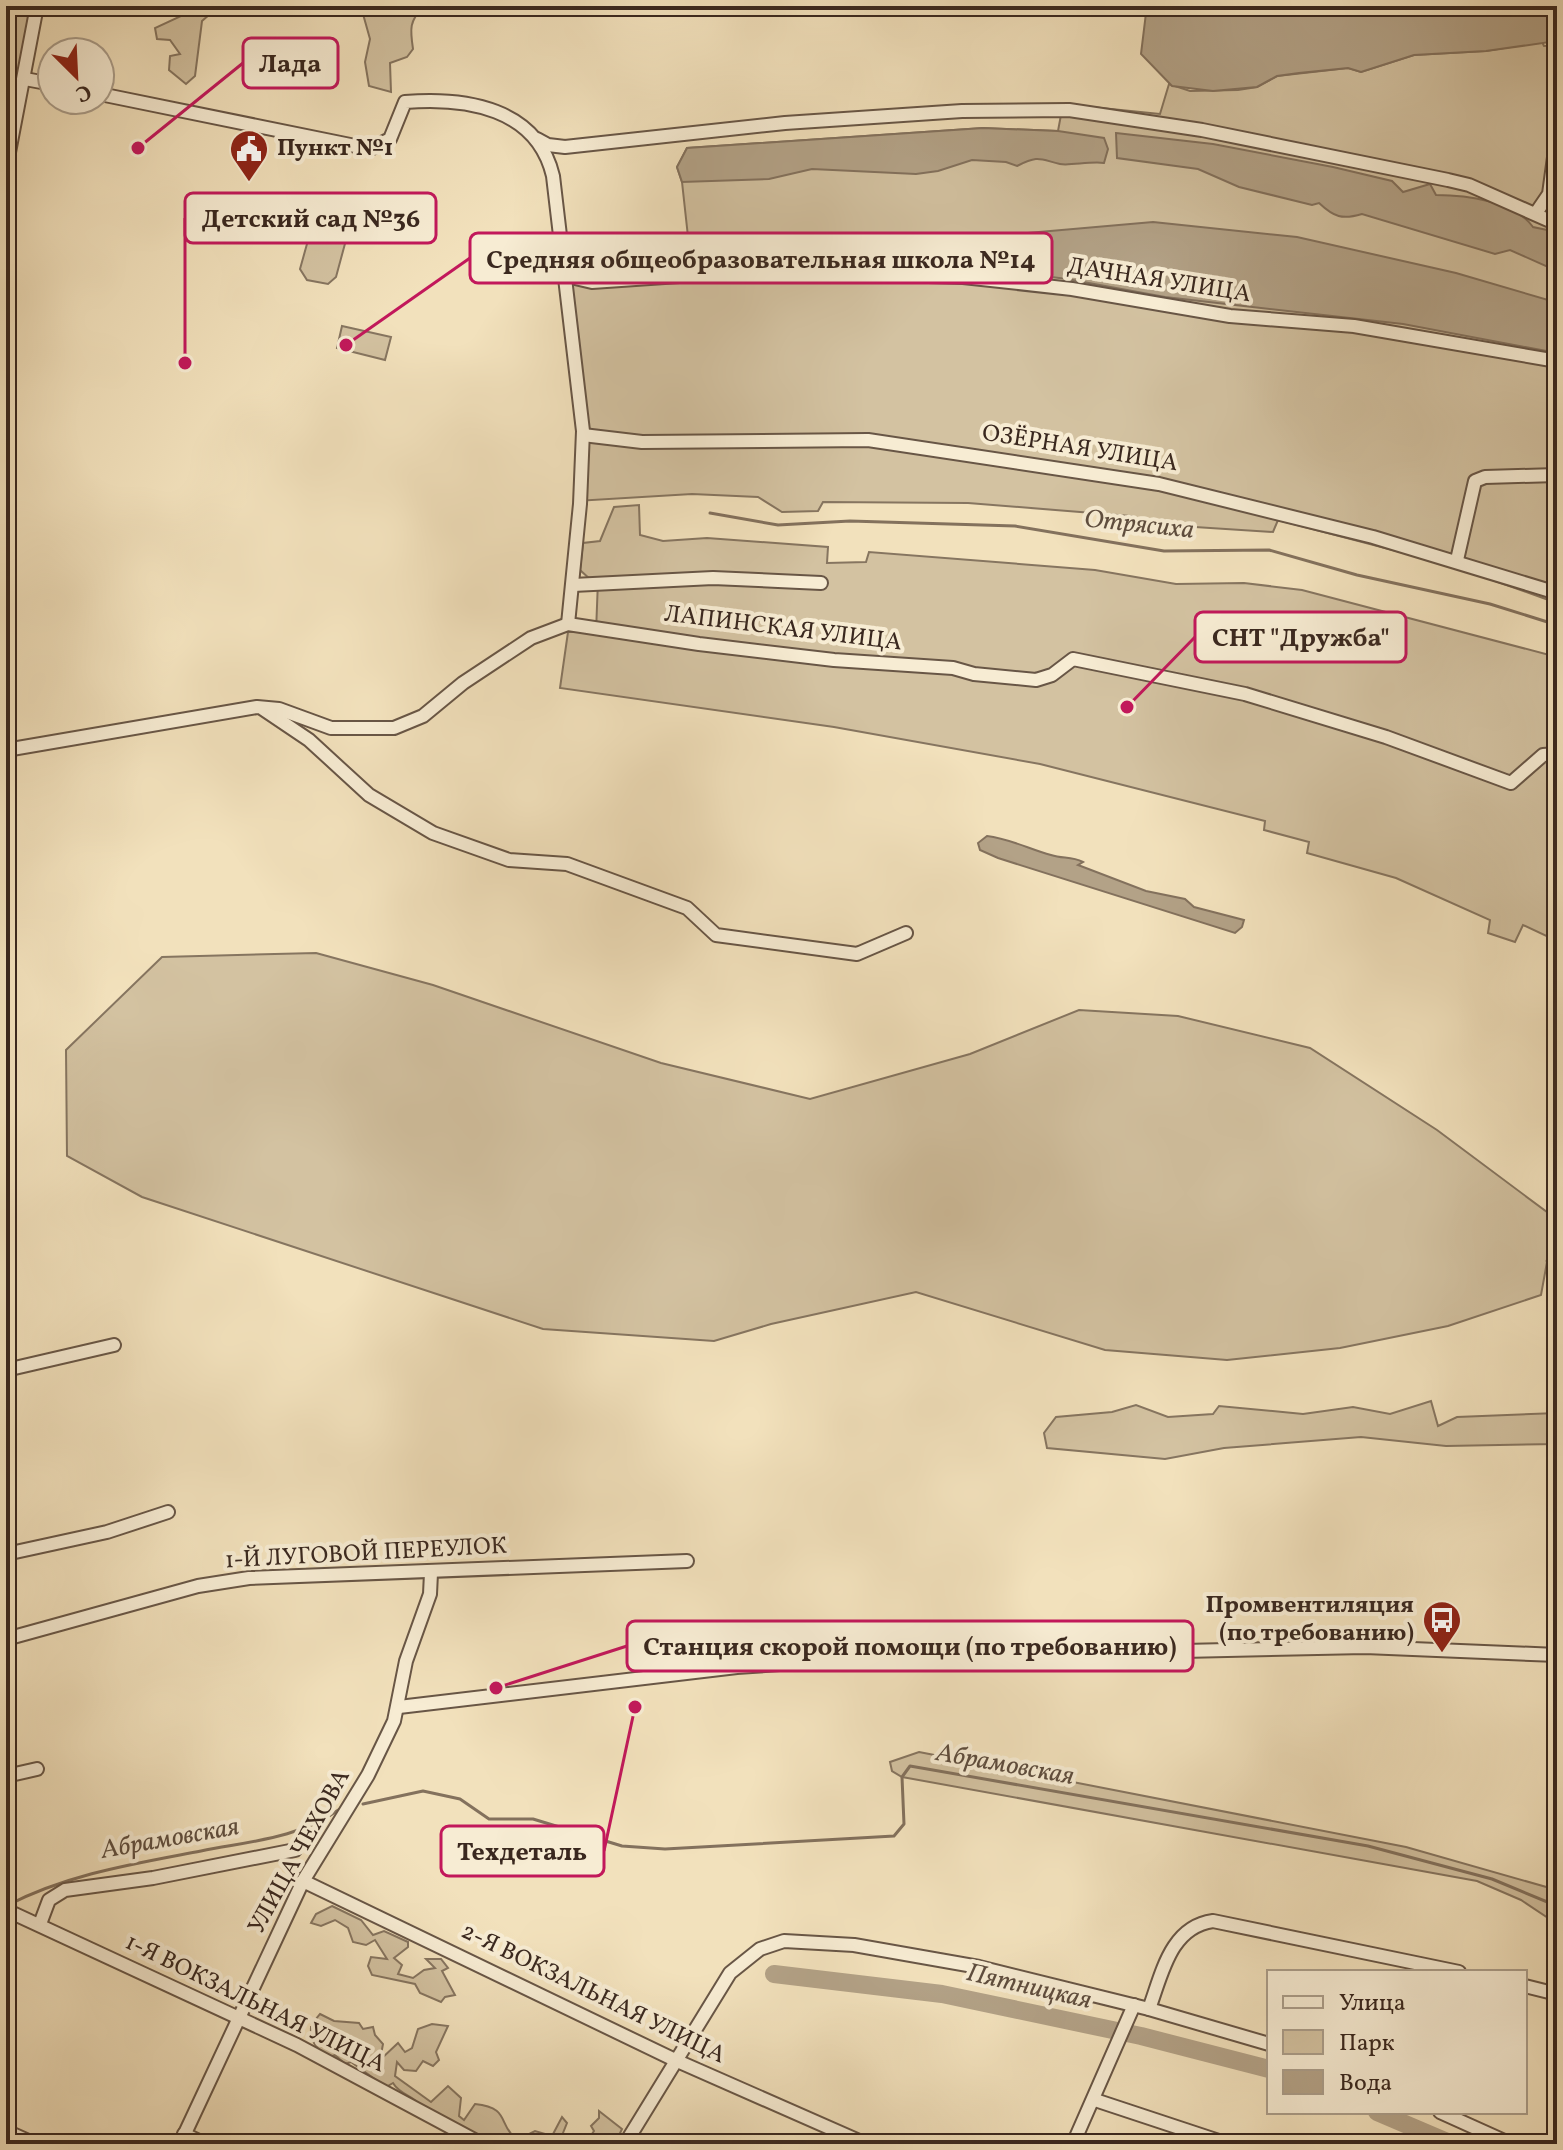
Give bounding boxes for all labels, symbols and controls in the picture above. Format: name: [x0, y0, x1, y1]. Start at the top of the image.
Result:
north arrow: [36, 36, 116, 116]
callout: Лада: [243, 38, 338, 88]
text: Лада: [259, 47, 321, 83]
text: С: [70, 75, 96, 109]
public building icon: Пункт №1: [228, 128, 270, 183]
place label: Пункт №1: [277, 132, 393, 166]
callout: Детский сад №36: [185, 193, 436, 243]
text: Детский сад №36: [202, 202, 420, 238]
callout: Средняя общеобразовательная школа №14: [470, 233, 1052, 283]
text: Средняя общеобразовательная школа №14: [486, 243, 1036, 279]
street label: ДАЧНАЯ УЛИЦА: [1065, 250, 1253, 312]
street label: ОЗЁРНАЯ УЛИЦА: [980, 417, 1180, 481]
water label: Отрясиха: [1082, 501, 1196, 549]
street label: ЛАПИНСКАЯ УЛИЦА: [662, 598, 904, 660]
callout: СНТ "Дружба": [1195, 612, 1406, 662]
text: СНТ "Дружба": [1212, 621, 1390, 657]
street label: 1-Й ЛУГОВОЙ ПЕРЕУЛОК: [224, 1530, 508, 1578]
place label: Промвентиляция (по требованию): [1205, 1589, 1414, 1651]
bus stop icon: Промвентиляция (по требованию): [1421, 1599, 1463, 1654]
callout: Станция скорой помощи (по требованию): [627, 1621, 1193, 1671]
text: Станция скорой помощи (по требованию): [643, 1630, 1177, 1666]
water label: Абрамовская: [932, 1735, 1077, 1795]
street label: УЛИЦА ЧЕХОВА: [241, 1763, 359, 1941]
water label: Абрамовская: [97, 1809, 242, 1869]
callout: Техдеталь: [441, 1826, 604, 1876]
text: Техдеталь: [457, 1835, 587, 1871]
street label: 2-Я ВОКЗАЛЬНАЯ УЛИЦА: [455, 1915, 731, 2073]
street label: 1-Я ВОКЗАЛЬНАЯ УЛИЦА: [119, 1926, 391, 2082]
water label: Пятницкая: [963, 1955, 1095, 2019]
legend: [1267, 1970, 1527, 2114]
text: Улица: [1339, 1987, 1406, 2021]
text: Парк: [1339, 2027, 1395, 2061]
text: Вода: [1339, 2067, 1392, 2101]

